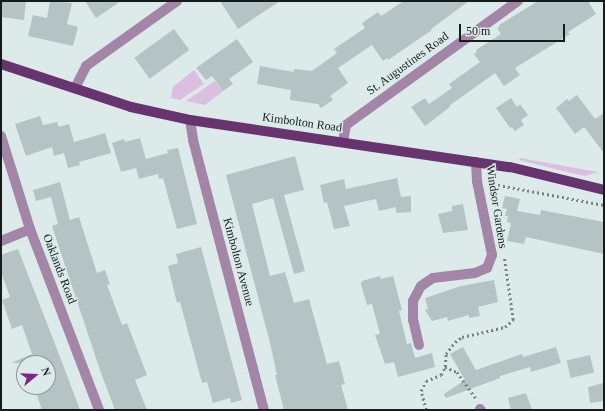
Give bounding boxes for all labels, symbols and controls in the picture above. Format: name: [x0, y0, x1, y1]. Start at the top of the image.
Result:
scale bar: [461, 16, 567, 42]
text: 50 m: [466, 24, 490, 38]
street label: St. Augustines Road: [364, 29, 452, 99]
street label: Kimbolton Road: [261, 110, 343, 136]
street label: Windsor Gardens: [482, 164, 510, 250]
street label: Kimbolton Avenue: [219, 216, 257, 308]
street label: Oaklands Road: [39, 232, 79, 306]
north arrow: [16, 355, 56, 395]
text: N: [39, 366, 53, 377]

